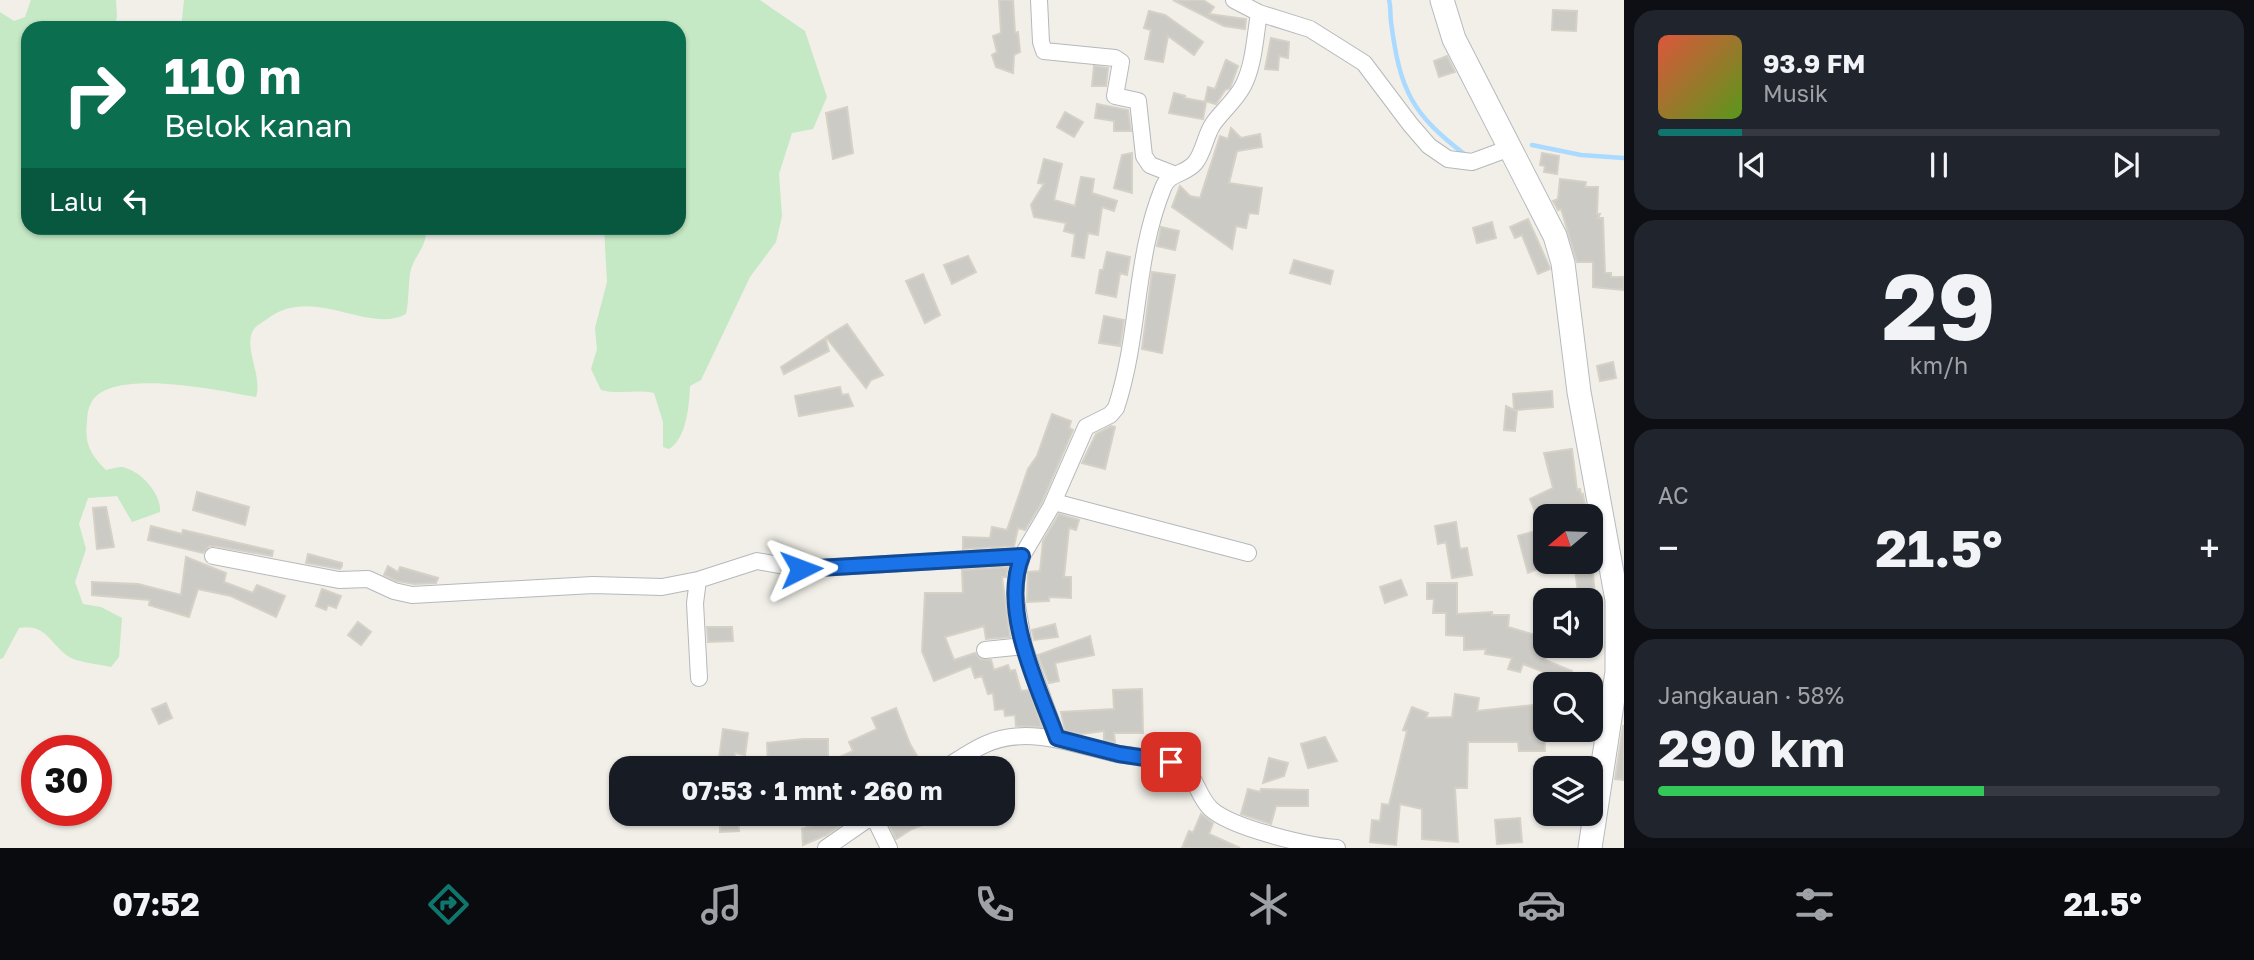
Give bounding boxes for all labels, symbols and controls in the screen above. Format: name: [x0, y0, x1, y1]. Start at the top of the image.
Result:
text: 110 m: [164, 46, 301, 105]
text: 93.9 FM: [1763, 48, 1865, 79]
icon: right: [49, 49, 140, 140]
text: Musik: [1763, 79, 1828, 107]
text: Belok kanan: [164, 106, 352, 144]
icon: previous: [1733, 146, 1771, 184]
icon: pause: [1920, 146, 1958, 184]
icon: next: [2107, 146, 2145, 184]
icon: left: [117, 182, 155, 220]
text: Lalu: [49, 186, 103, 217]
text: 29: [1882, 251, 1996, 360]
text: km/h: [1910, 351, 1968, 379]
text: AC: [1658, 481, 1689, 509]
north arrow: [1533, 504, 1603, 574]
map controls: [1533, 504, 1603, 826]
text: 21.5°: [1875, 516, 2003, 578]
text: −: [1658, 525, 1679, 570]
text: +: [2199, 525, 2220, 570]
position arrow: [764, 532, 838, 606]
button: sound: [1533, 588, 1603, 658]
button: search: [1533, 672, 1603, 742]
text: Jangkauan · 58%: [1658, 681, 1844, 709]
text: 290 km: [1658, 716, 1845, 778]
pin: [1141, 732, 1201, 792]
speed limit sign: 30: [21, 735, 112, 826]
icon: arrive: [1152, 743, 1190, 781]
button: layers: [1533, 756, 1603, 826]
text: 07:53 · 1 mnt · 260 m: [681, 775, 943, 806]
icon: directions: [424, 880, 473, 929]
icon: music: [697, 880, 746, 929]
icon: phone: [970, 880, 1019, 929]
icon: climate: [1244, 880, 1293, 929]
icon: car: [1517, 880, 1566, 929]
icon: filters: [1790, 880, 1839, 929]
text: 07:52: [112, 885, 200, 923]
text: 21.5°: [2064, 885, 2142, 923]

